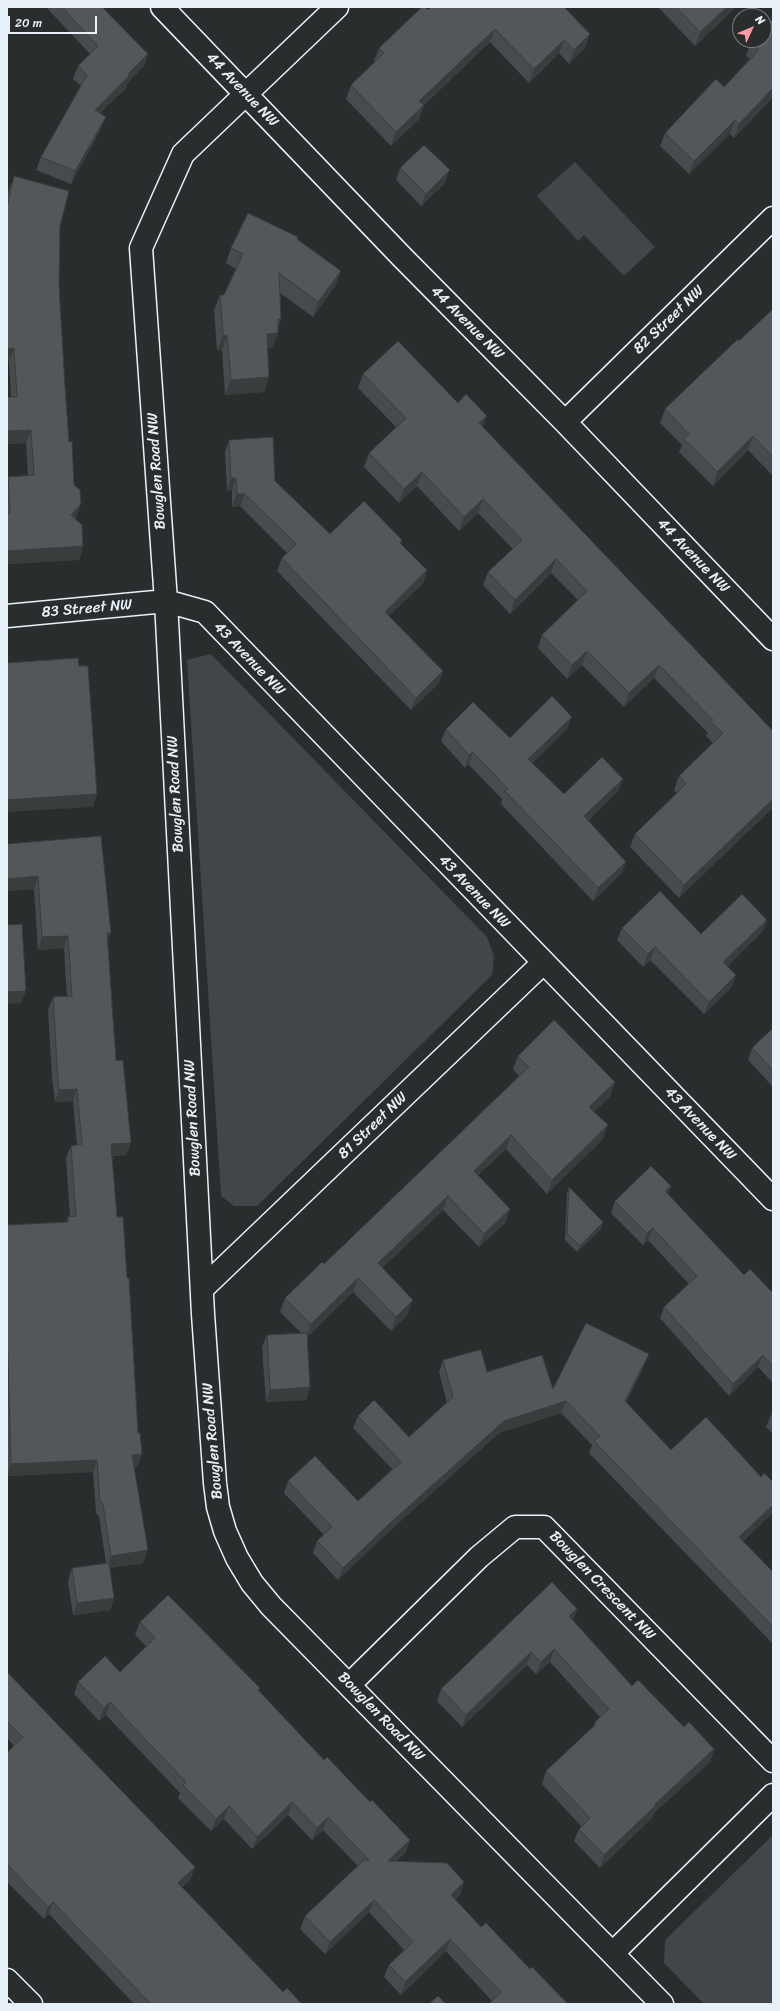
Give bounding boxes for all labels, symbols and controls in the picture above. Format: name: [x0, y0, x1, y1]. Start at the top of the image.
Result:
scale bar: [10, 8, 99, 34]
north arrow: [732, 8, 772, 48]
text: N: [751, 11, 770, 29]
text: 20 m: [15, 12, 42, 34]
street label: 44 Avenue NW: [202, 49, 282, 131]
street label: 44 Avenue NW: [426, 282, 508, 364]
street label: 82 Street NW: [630, 282, 708, 358]
street label: Bowglen Road NW: [144, 412, 170, 530]
street label: 44 Avenue NW: [653, 515, 733, 597]
street label: 83 Street NW: [41, 596, 133, 622]
street label: 43 Avenue NW: [209, 618, 289, 700]
street label: Bowglen Road NW: [164, 735, 188, 853]
street label: 43 Avenue NW: [434, 851, 514, 933]
street label: Bowglen Road NW: [181, 1059, 205, 1177]
street label: 43 Avenue NW: [660, 1083, 740, 1165]
street label: 81 Street NW: [335, 1089, 411, 1163]
street label: Bowglen Road NW: [199, 1382, 227, 1500]
street label: Bowglen Crescent NW: [545, 1528, 659, 1644]
street label: Bowglen Road NW: [334, 1669, 428, 1765]

